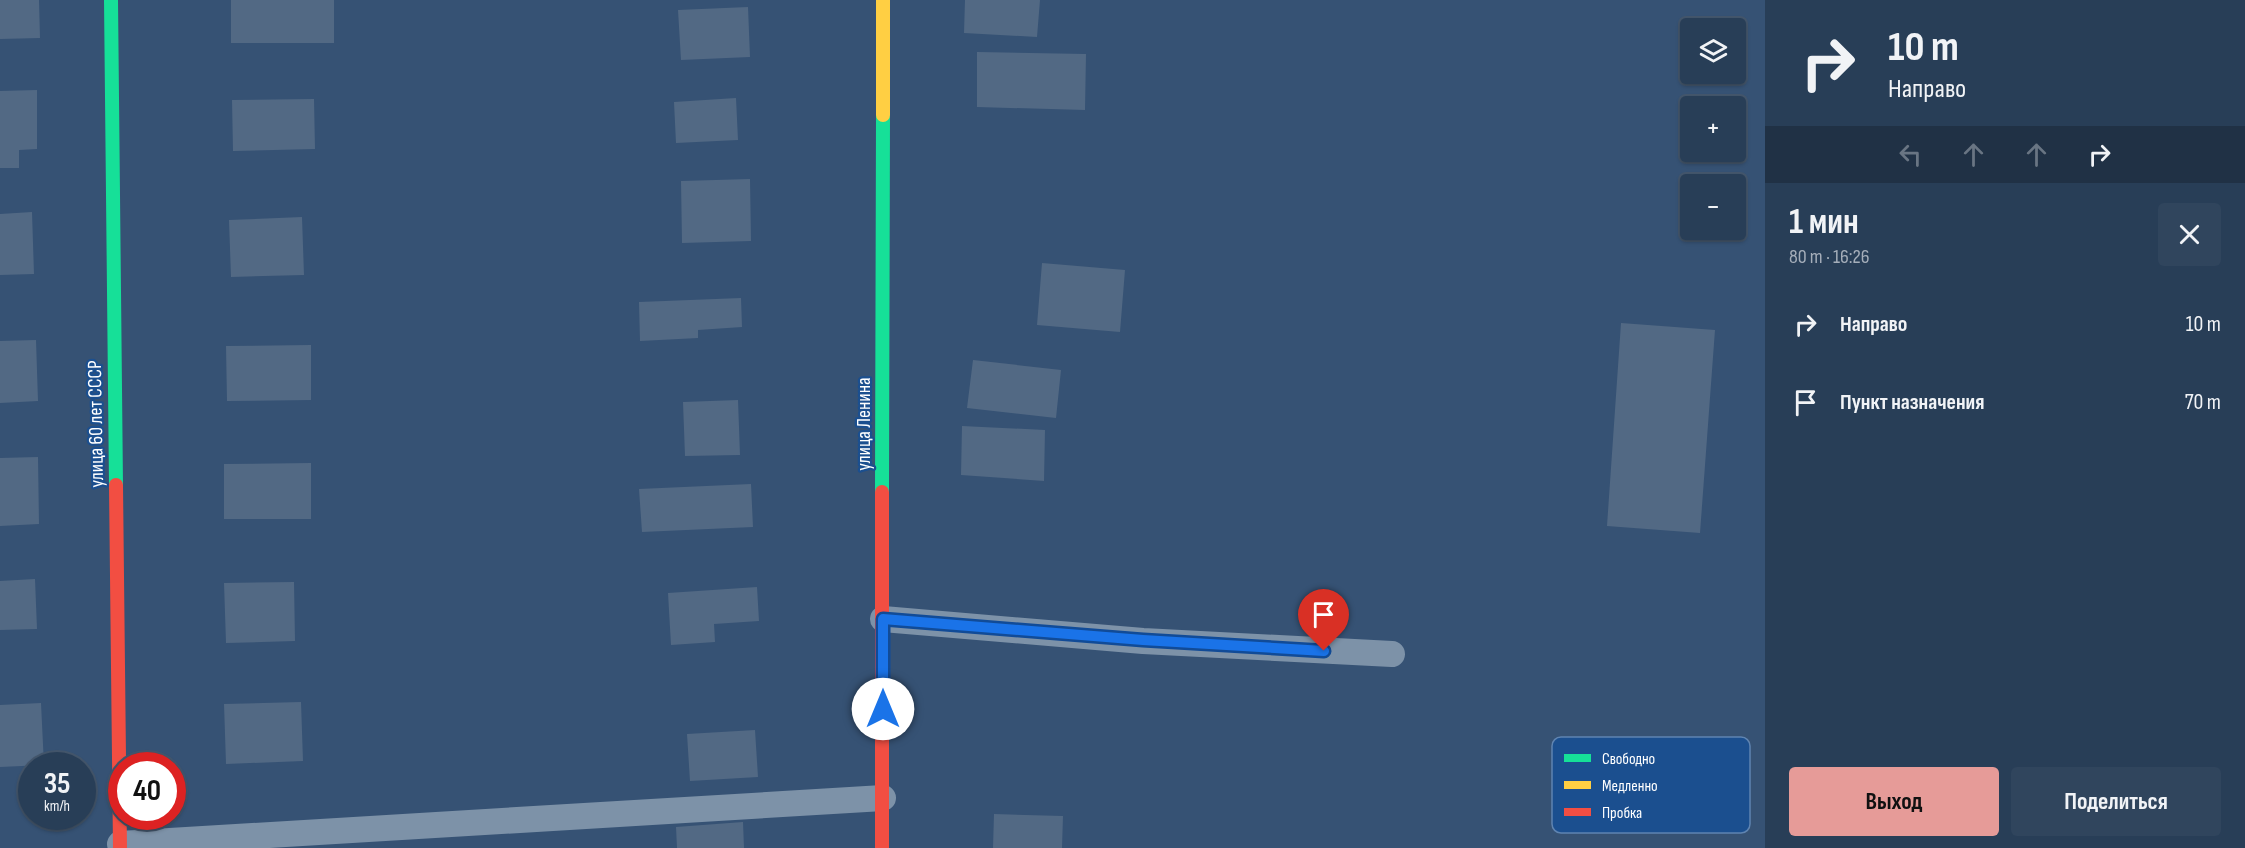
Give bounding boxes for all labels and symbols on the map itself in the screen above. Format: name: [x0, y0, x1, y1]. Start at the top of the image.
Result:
street label: улица 60 лет СССР: [83, 360, 109, 488]
street label: улица Ленина: [852, 377, 876, 471]
pin: [1298, 589, 1349, 651]
position arrow: [851, 677, 915, 741]
legend: [1552, 737, 1750, 833]
text: Свободно: [1602, 750, 1655, 769]
speed limit sign: 40: [108, 752, 186, 830]
text: Медленно: [1602, 777, 1658, 796]
text: Пробка: [1602, 804, 1642, 823]

